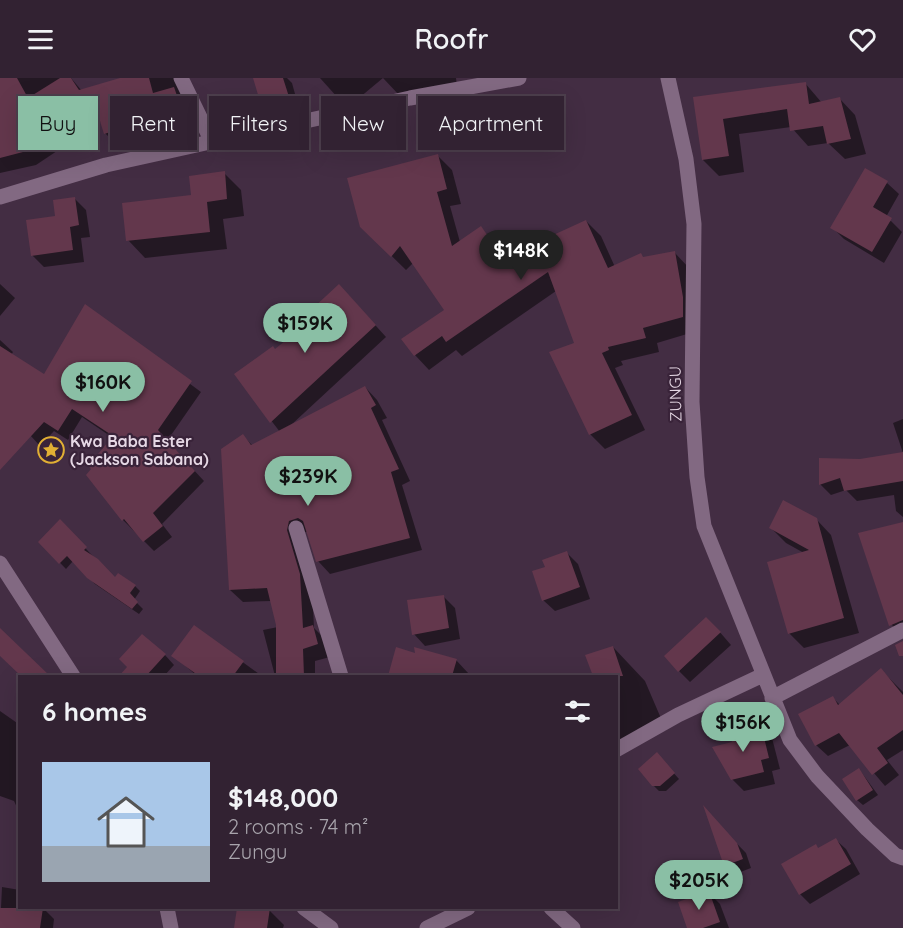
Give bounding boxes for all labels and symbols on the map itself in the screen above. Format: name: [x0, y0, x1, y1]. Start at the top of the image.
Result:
pin: $148K: [479, 230, 563, 281]
pin: $159K: [263, 303, 347, 354]
pin: $160K: [61, 362, 145, 413]
street label: ZUNGU: [665, 366, 685, 422]
place label: Kwa Baba Ester (Jackson Sabana): [70, 431, 209, 469]
place icon: Kwa Baba Ester (Jackson Sabana): [36, 435, 66, 465]
pin: $239K: [266, 456, 350, 507]
pin: $156K: [701, 702, 785, 753]
pin: $205K: [657, 860, 741, 911]

